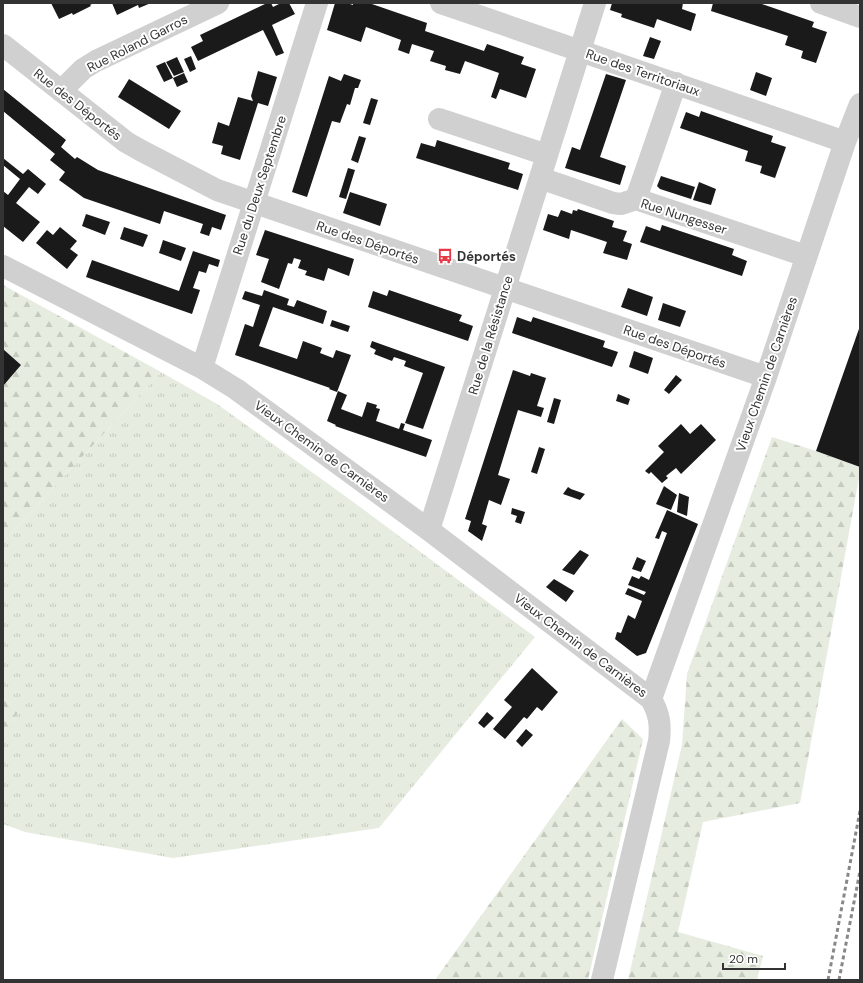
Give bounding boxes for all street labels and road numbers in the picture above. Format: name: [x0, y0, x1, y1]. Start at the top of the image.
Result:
street label: Rue Roland Garros: [84, 11, 190, 76]
street label: Rue des Territoriaux: [584, 45, 703, 100]
street label: Rue des Déportés: [30, 65, 125, 144]
street label: Rue du Deux Septembre: [229, 113, 290, 257]
street label: Rue Nungesser: [639, 195, 729, 238]
street label: Rue des Déportés: [314, 217, 421, 268]
street label: Rue de la Résistance: [464, 274, 517, 397]
street label: Vieux Chemin de Carnières: [732, 294, 801, 454]
street label: Rue des Déportés: [621, 321, 728, 372]
street label: Vieux Chemin de Carnières: [251, 397, 393, 506]
street label: Vieux Chemin de Carnières: [510, 590, 651, 701]

